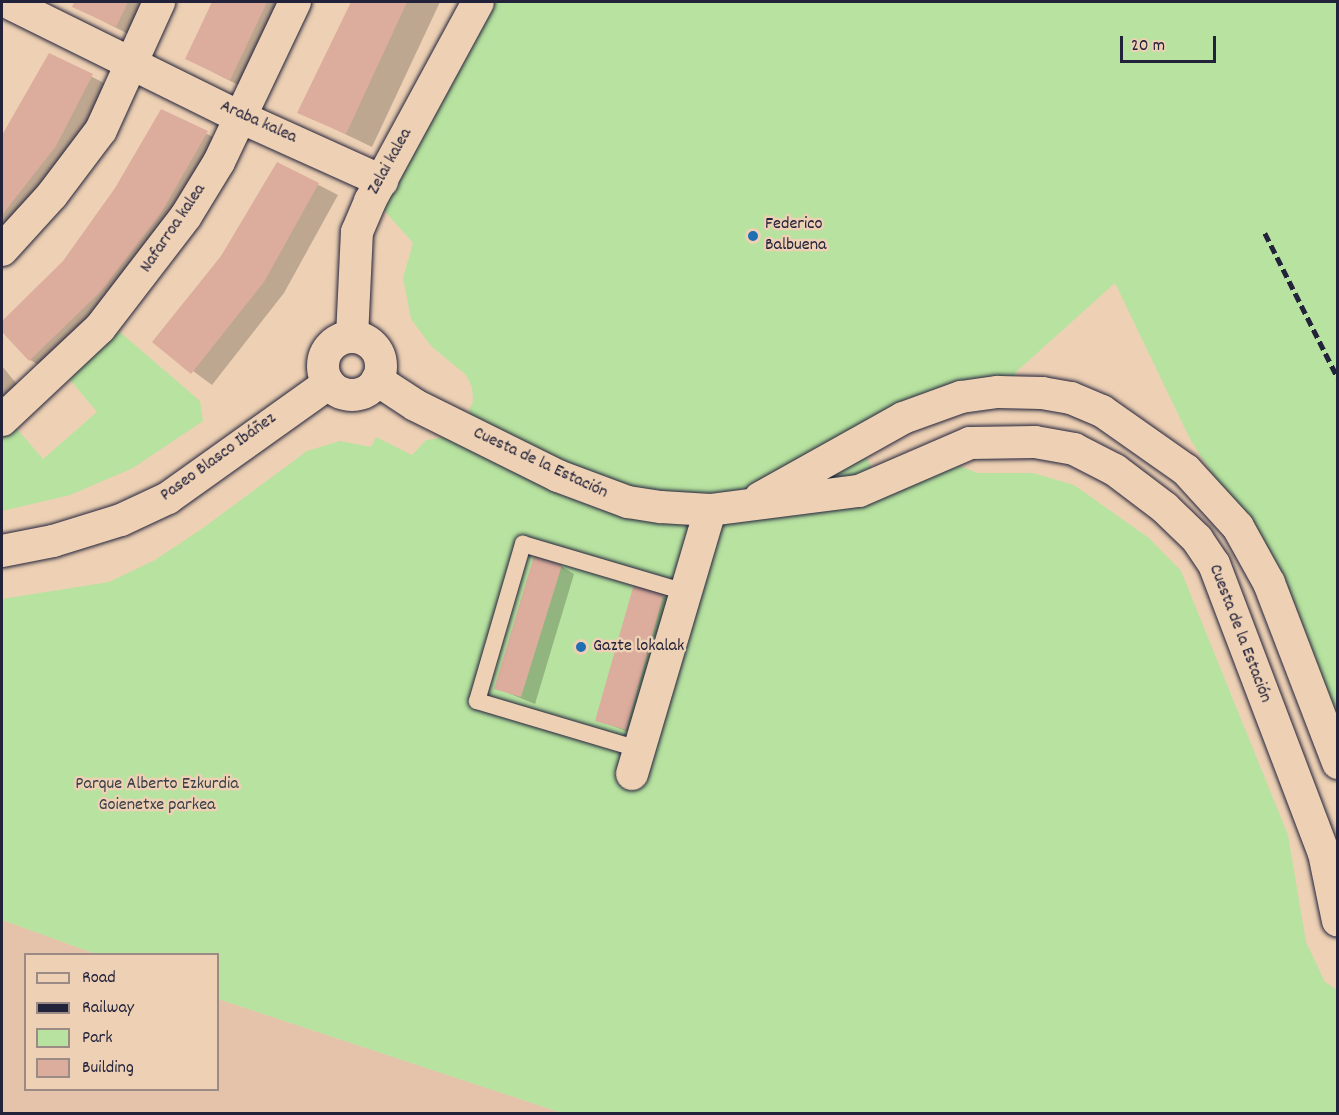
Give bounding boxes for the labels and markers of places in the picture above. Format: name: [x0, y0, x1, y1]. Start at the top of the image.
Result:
place label: Federico Balbuena: [765, 215, 826, 258]
marker: Federico Balbuena: [746, 229, 760, 243]
place label: Gazte lokalak: [593, 636, 684, 658]
marker: Gazte lokalak: [574, 640, 588, 654]

